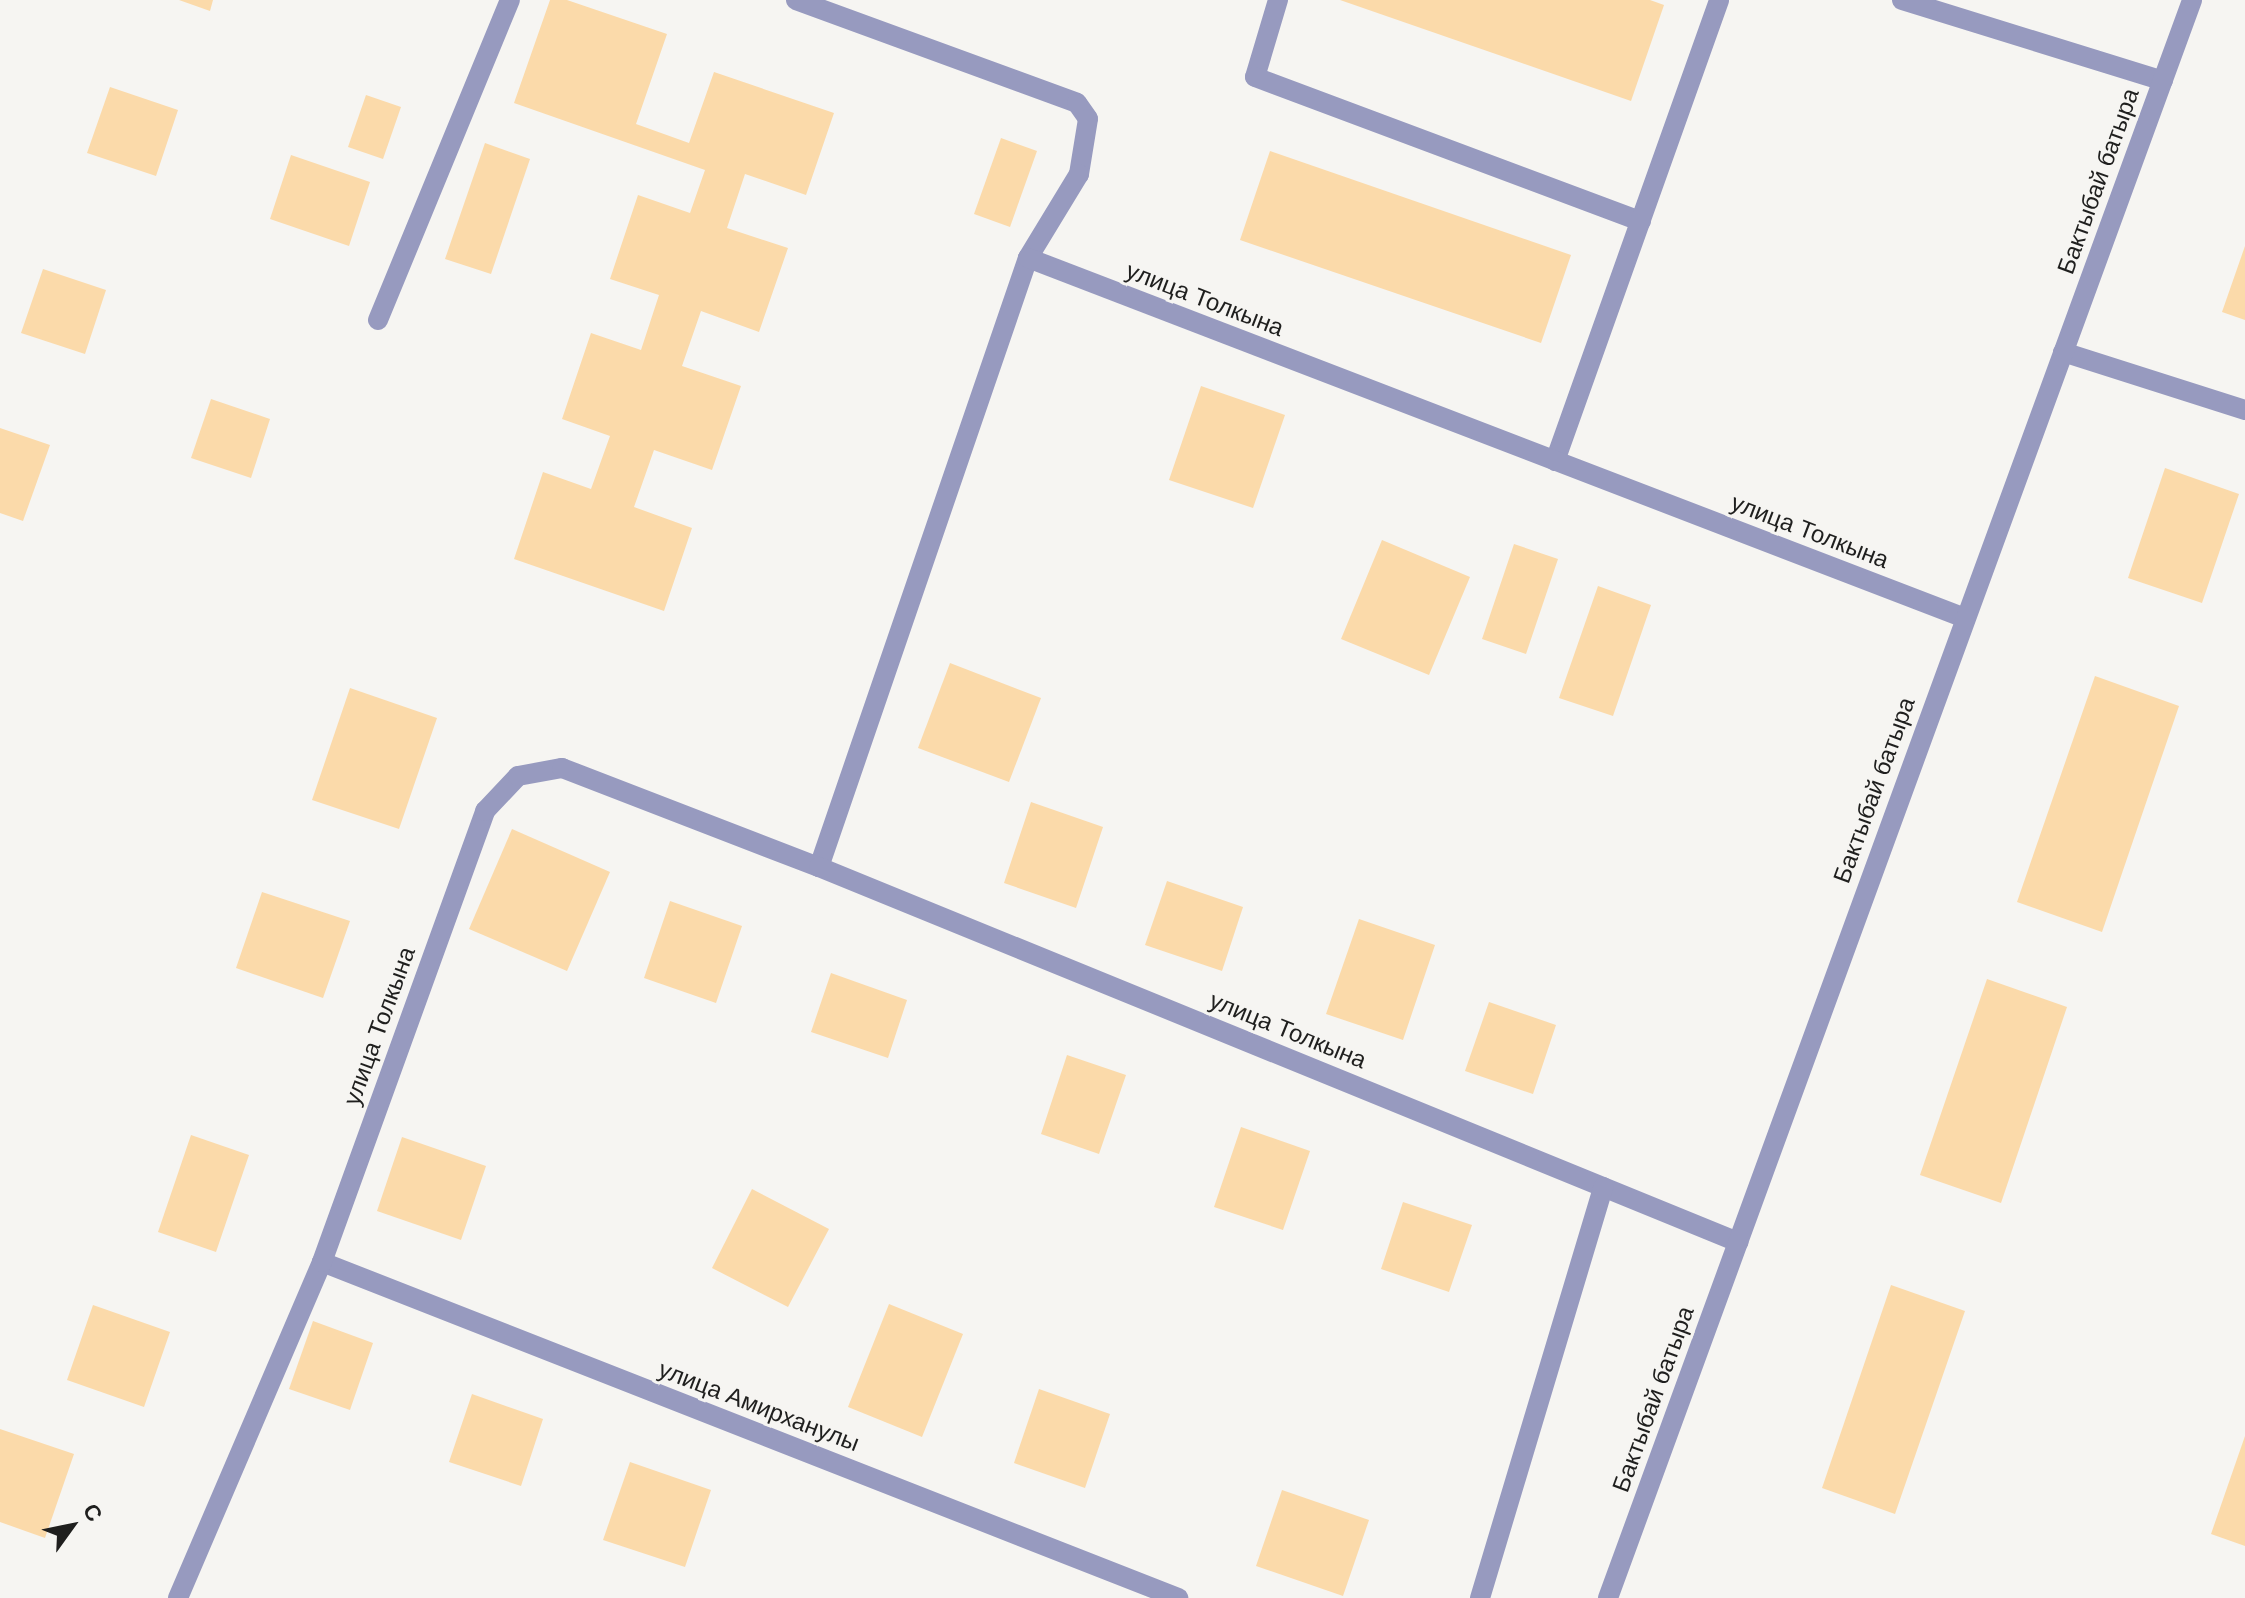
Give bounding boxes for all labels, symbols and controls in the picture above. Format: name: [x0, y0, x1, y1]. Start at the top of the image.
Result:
street label: Бактыбай батыра: [2051, 84, 2145, 278]
street label: улица Толкына: [1122, 256, 1288, 342]
street label: улица Толкына: [1727, 488, 1893, 574]
street label: Бактыбай батыра: [1827, 693, 1921, 887]
street label: улица Толкына: [337, 943, 421, 1109]
street label: улица Толкына: [1205, 985, 1371, 1075]
street label: Бактыбай батыра: [1606, 1302, 1700, 1496]
street label: улица Амирханулы: [655, 1354, 863, 1458]
north arrow: [32, 1486, 112, 1566]
text: С: [78, 1499, 107, 1526]

